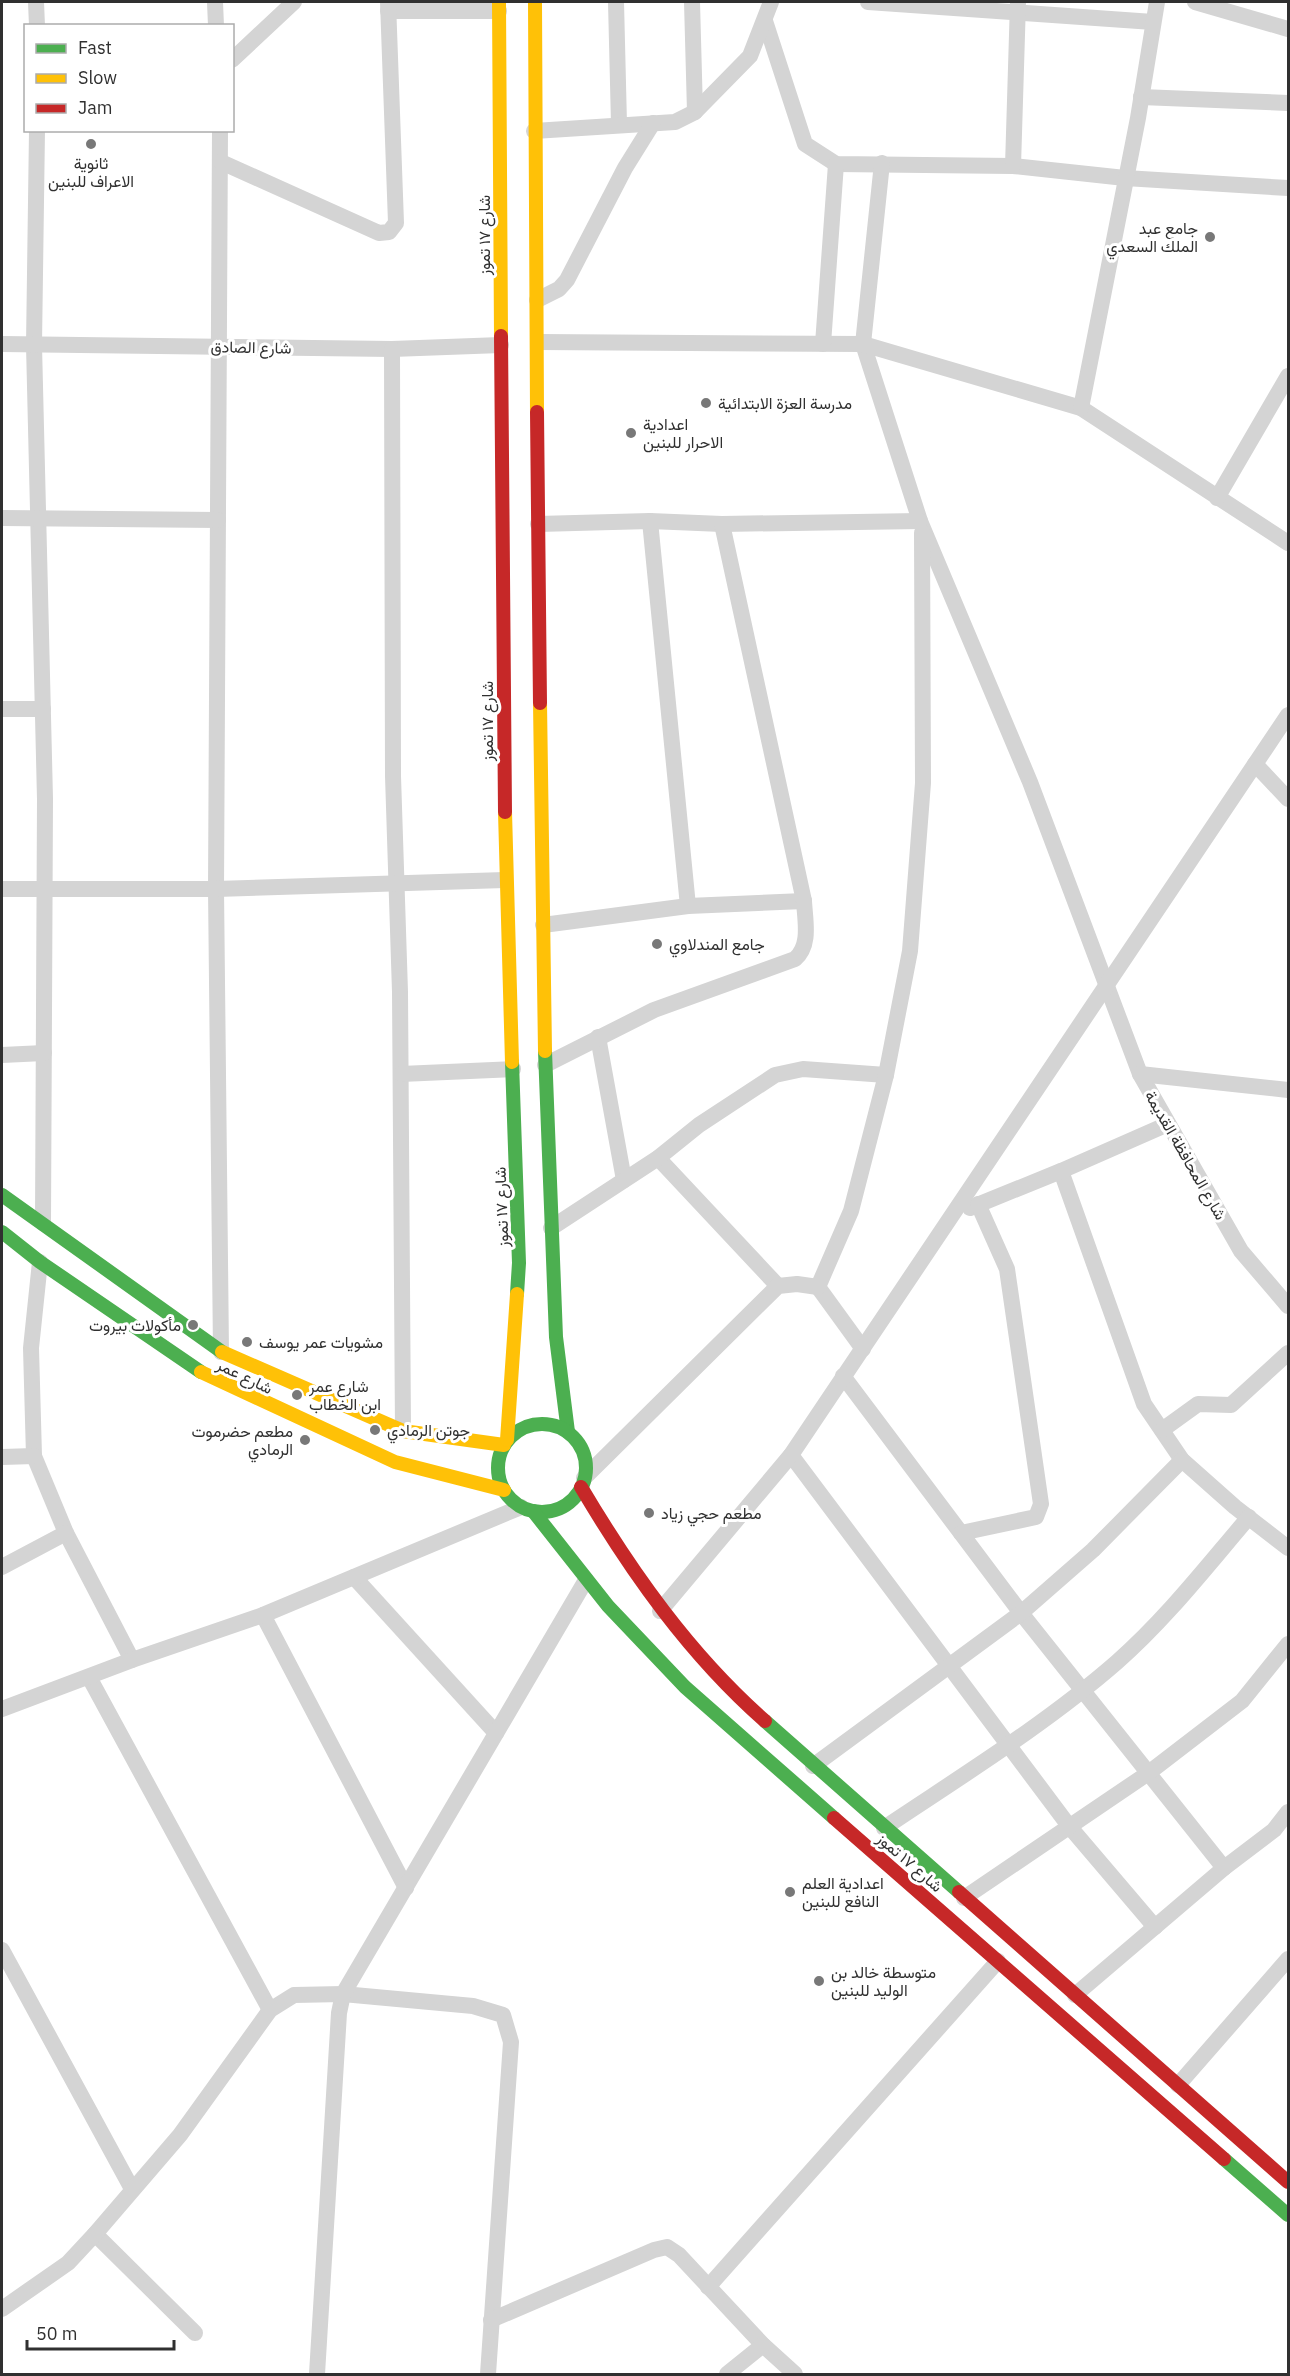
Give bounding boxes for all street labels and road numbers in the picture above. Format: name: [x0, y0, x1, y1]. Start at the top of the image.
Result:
street label: شارع ١٧ تموز: [474, 195, 496, 276]
street label: شارع الصادق: [210, 336, 292, 360]
street label: شارع ١٧ تموز: [477, 681, 499, 762]
street label: شارع المحافظة القديمة: [1139, 1087, 1231, 1224]
street label: شارع ١٧ تموز: [490, 1166, 514, 1249]
street label: شارع عمر: [212, 1353, 276, 1400]
street label: شارع ١٧ تموز: [871, 1827, 947, 1897]

